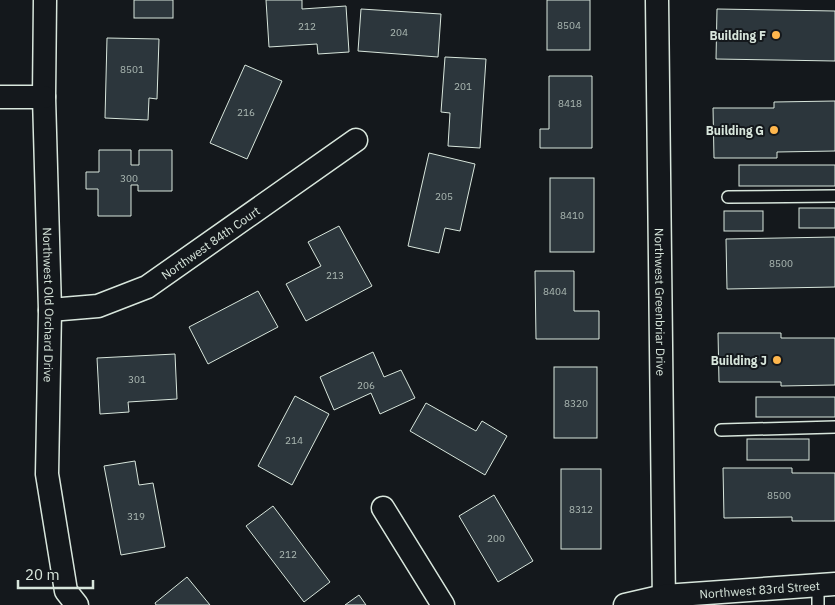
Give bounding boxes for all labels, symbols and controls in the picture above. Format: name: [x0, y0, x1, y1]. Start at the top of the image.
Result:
house number: 8504: [557, 19, 581, 32]
house number: 212: [298, 20, 316, 33]
house number: 204: [390, 26, 408, 39]
place label: Building F: [709, 28, 766, 43]
marker: Building F: [770, 29, 782, 41]
house number: 8501: [120, 63, 144, 76]
house number: 201: [454, 80, 472, 93]
house number: 8418: [558, 97, 582, 110]
house number: 216: [237, 106, 255, 119]
place label: Building G: [706, 123, 764, 138]
marker: Building G: [768, 124, 780, 136]
house number: 300: [120, 172, 138, 185]
house number: 205: [435, 190, 453, 203]
street label: Northwest 84th Court: [158, 203, 262, 282]
house number: 8410: [560, 209, 584, 222]
street label: Northwest Old Orchard Drive: [40, 227, 58, 383]
street label: Northwest Greenbriar Drive: [652, 228, 669, 376]
house number: 8500: [769, 257, 793, 270]
house number: 213: [326, 269, 344, 282]
house number: 8404: [543, 285, 567, 298]
place label: Building J: [711, 353, 767, 368]
marker: Building J: [771, 354, 783, 366]
house number: 301: [128, 373, 146, 386]
house number: 206: [357, 379, 375, 392]
house number: 8320: [564, 397, 588, 410]
house number: 214: [285, 434, 303, 447]
house number: 8500: [767, 489, 791, 502]
house number: 8312: [569, 503, 593, 516]
house number: 319: [127, 510, 145, 523]
house number: 200: [487, 532, 505, 545]
house number: 212: [279, 548, 297, 561]
scale bar: [18, 558, 92, 590]
text: 20 m: [25, 565, 60, 584]
street label: Northwest 83rd Street: [699, 578, 820, 601]

